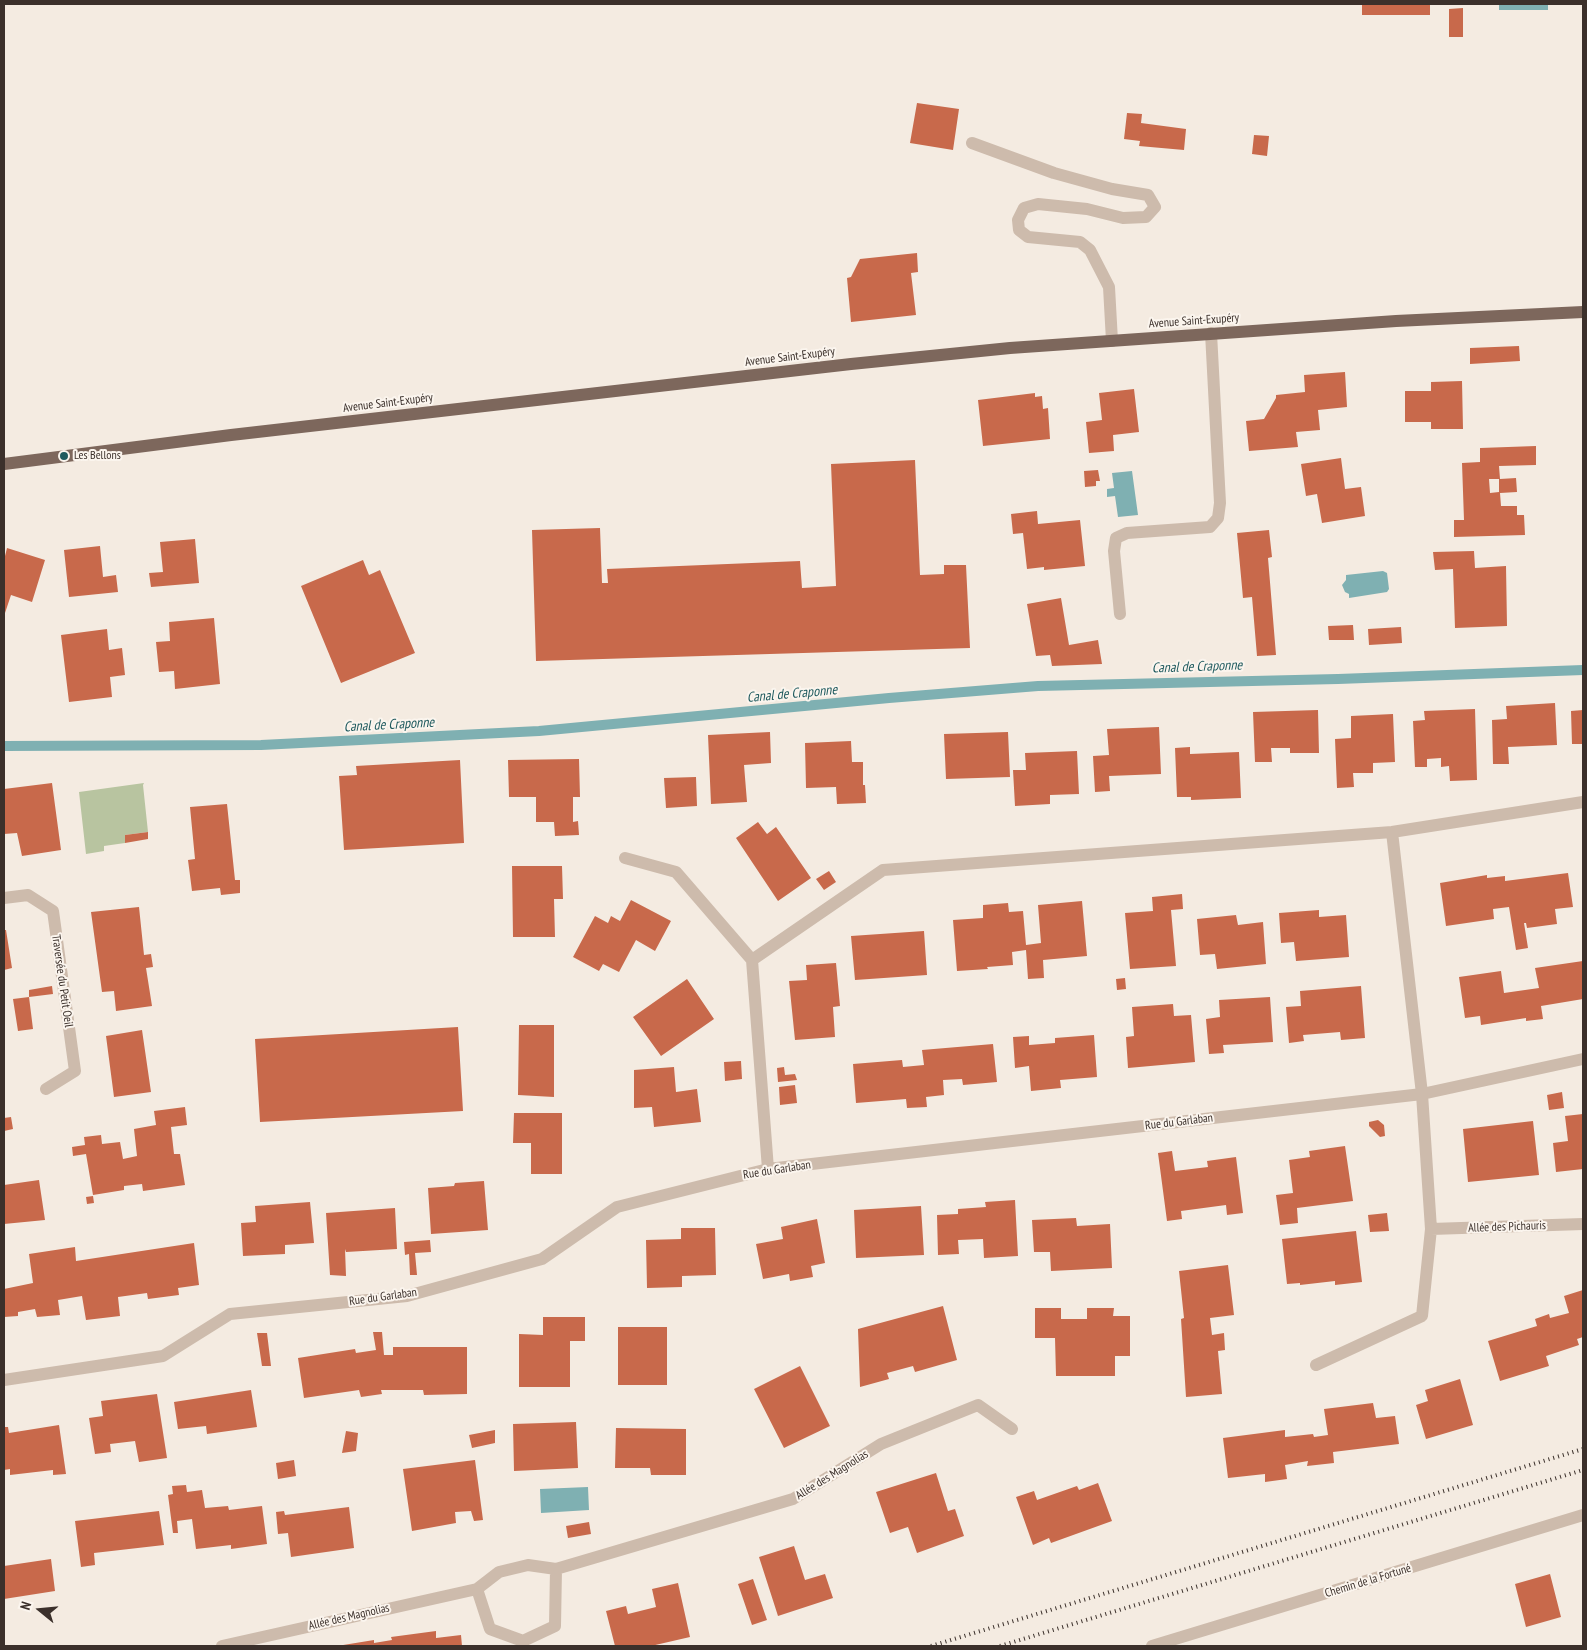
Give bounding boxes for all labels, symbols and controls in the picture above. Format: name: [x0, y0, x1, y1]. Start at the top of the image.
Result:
street label: Avenue Saint-Exupéry: [1148, 311, 1240, 331]
street label: Avenue Saint-Exupéry: [744, 344, 836, 370]
street label: Avenue Saint-Exupéry: [342, 390, 434, 416]
place label: Les Bellons: [74, 449, 121, 463]
marker: Les Bellons: [58, 450, 70, 462]
water label: Canal de Craponne: [1151, 657, 1243, 677]
water label: Canal de Craponne: [746, 682, 838, 706]
water label: Canal de Craponne: [343, 714, 435, 736]
street label: Traversée du Petit Oeil: [48, 934, 76, 1028]
street label: Rue du Garlaban: [1144, 1111, 1214, 1133]
street label: Rue du Garlaban: [742, 1158, 812, 1182]
street label: Allée des Pichauris: [1468, 1218, 1546, 1236]
street label: Rue du Garlaban: [348, 1285, 418, 1309]
street label: Allée des Magnolias: [793, 1447, 871, 1503]
street label: Chemin de la Fortuné: [1323, 1561, 1413, 1601]
north arrow: [15, 1585, 65, 1635]
text: N: [16, 1599, 35, 1612]
street label: Allée des Magnolias: [307, 1601, 391, 1633]

